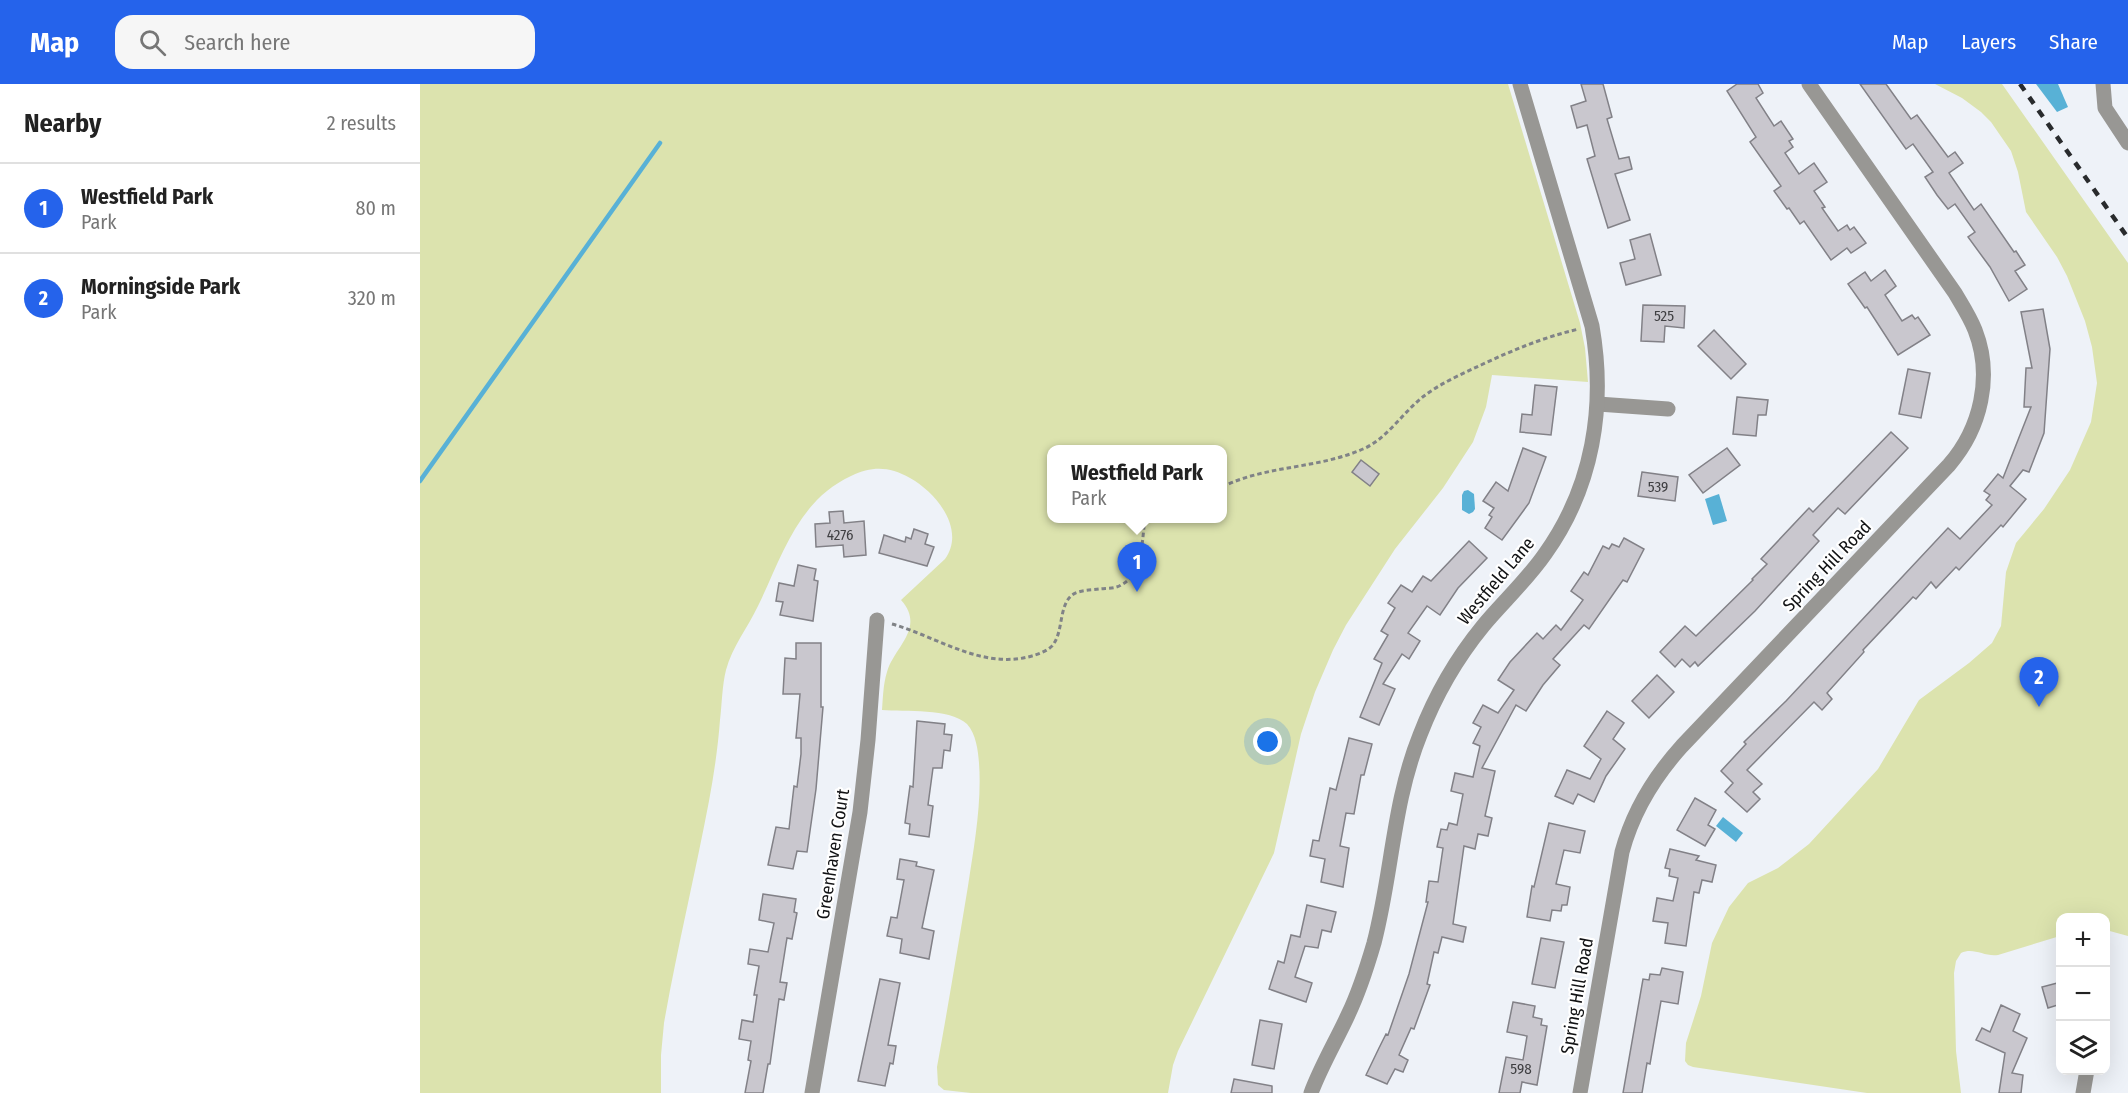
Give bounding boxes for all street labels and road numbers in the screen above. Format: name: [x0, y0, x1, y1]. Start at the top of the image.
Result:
street label: Spring Hill Road: [1778, 516, 1876, 616]
street label: Westfield Lane: [1453, 533, 1539, 629]
street label: Greenhaven Court: [812, 787, 854, 921]
street label: Spring Hill Road: [1556, 936, 1598, 1056]

